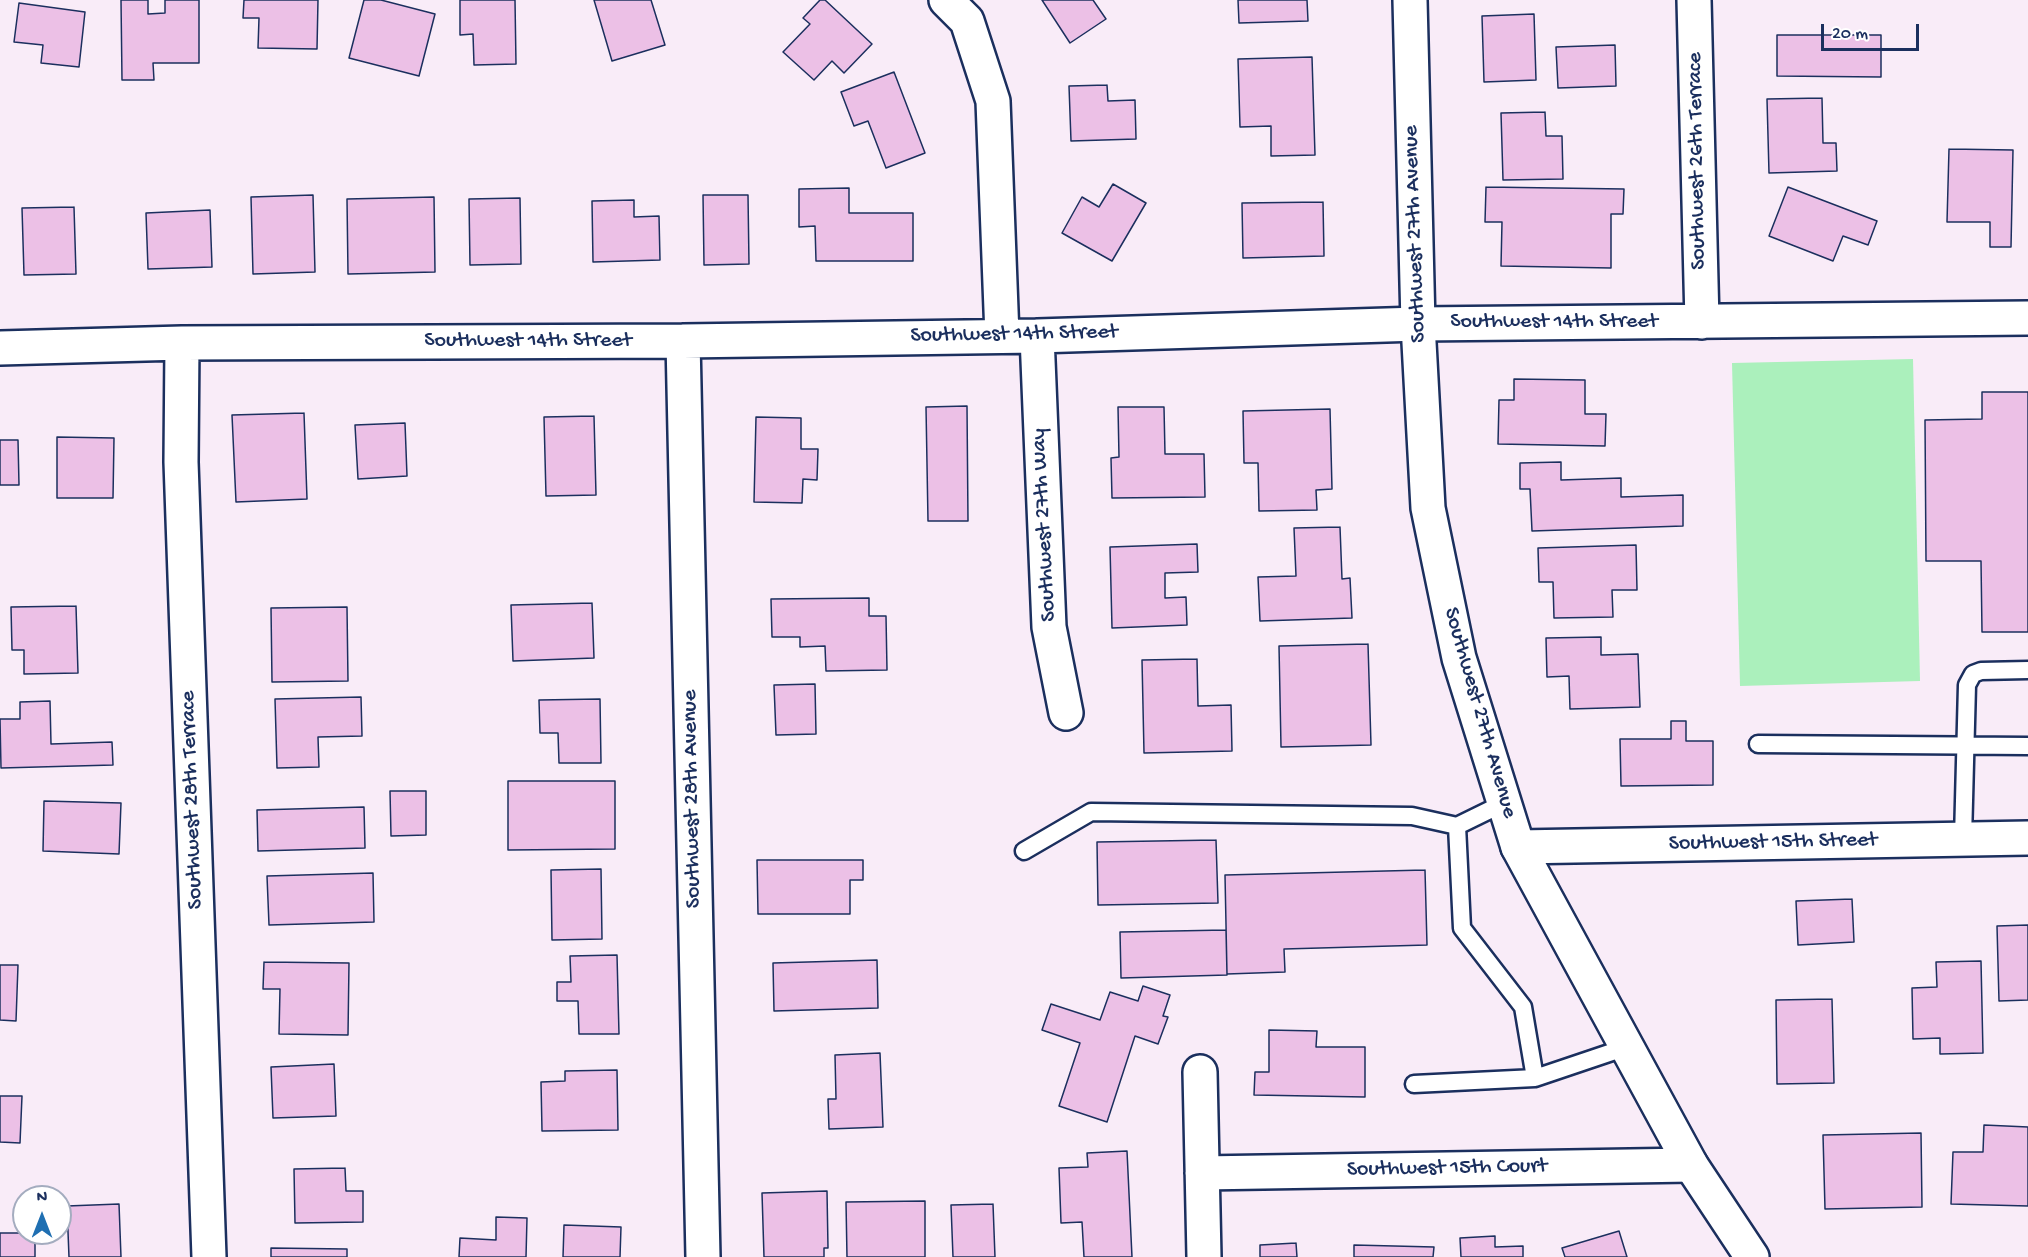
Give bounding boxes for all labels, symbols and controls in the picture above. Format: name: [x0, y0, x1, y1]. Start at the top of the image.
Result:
scale bar: [1824, 12, 1922, 50]
text: 20 m: [1832, 24, 1868, 45]
street label: Southwest 26th Terrace: [1683, 52, 1713, 270]
street label: Southwest 27th Avenue: [1399, 125, 1433, 343]
street label: Southwest 14th Street: [1450, 310, 1658, 336]
street label: Southwest 14th Street: [910, 320, 1118, 350]
street label: Southwest 14th Street: [424, 329, 632, 355]
street label: Southwest 27th Way: [1027, 428, 1063, 622]
street label: Southwest 27th Avenue: [1436, 605, 1522, 821]
street label: Southwest 28th Terrace: [176, 690, 210, 910]
street label: Southwest 28th Avenue: [678, 690, 708, 908]
street label: Southwest 15th Street: [1669, 828, 1877, 858]
street label: Southwest 15th Court: [1347, 1154, 1547, 1184]
north arrow: [12, 1185, 72, 1245]
text: N: [37, 1189, 47, 1208]

